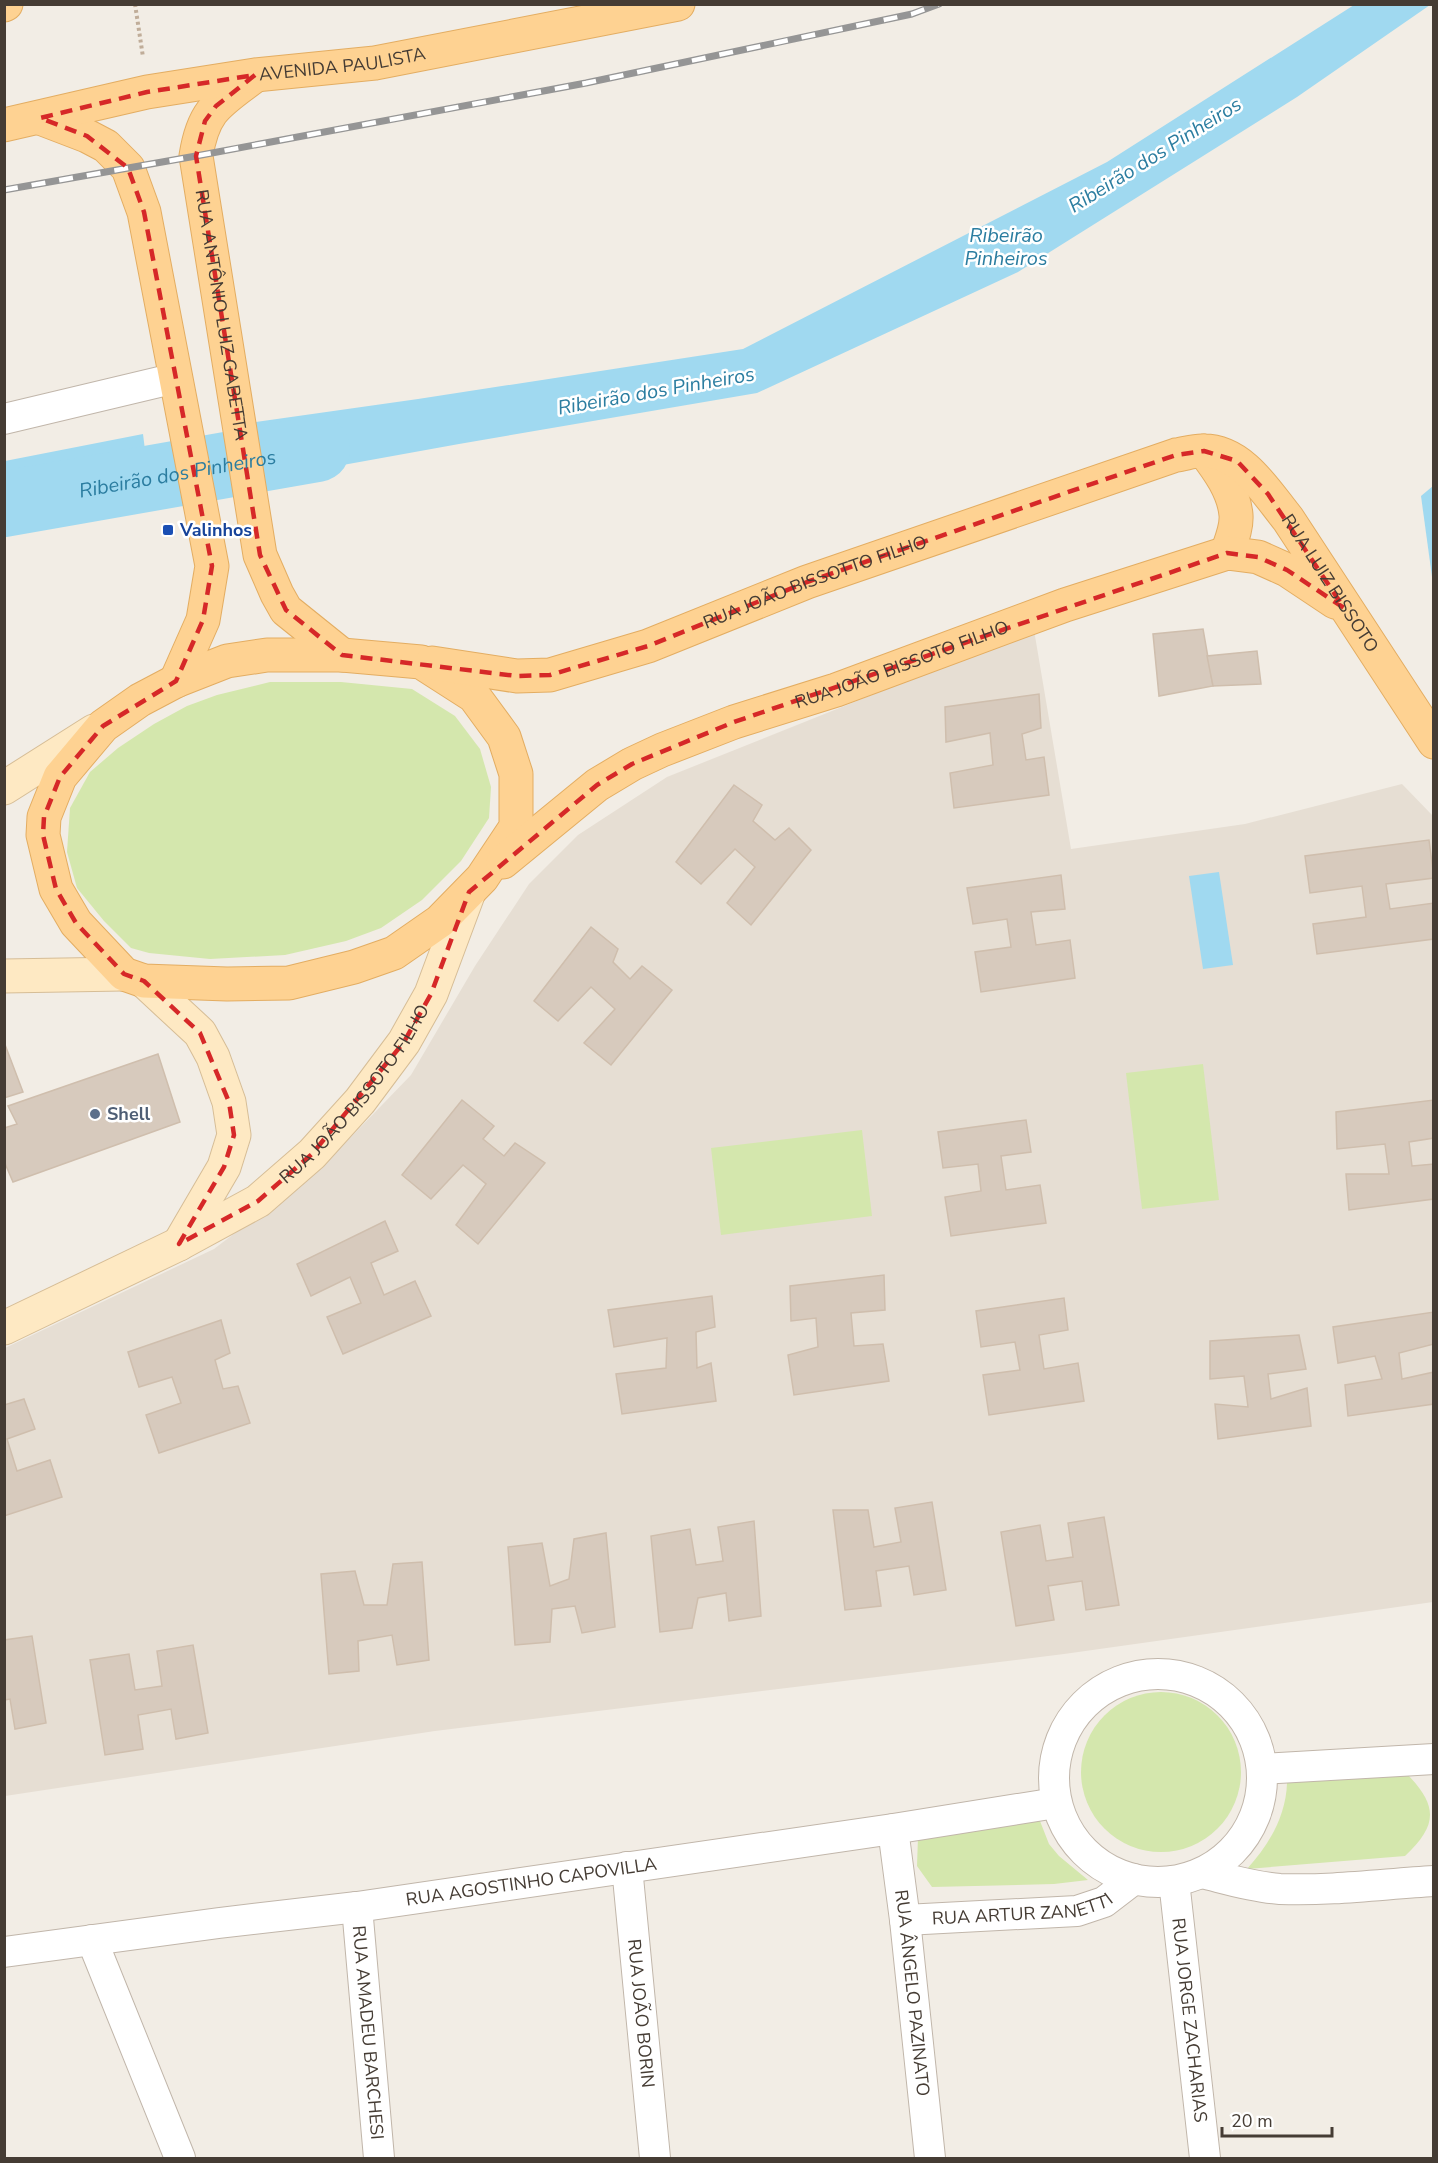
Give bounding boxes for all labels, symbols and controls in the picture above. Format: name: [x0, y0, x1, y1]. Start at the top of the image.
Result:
street label: AVENIDA PAULISTA: [258, 41, 428, 87]
water label: Ribeirão dos Pinheiros: [1063, 91, 1247, 219]
street label: RUA ANTÔNIO LUIZ GABETTA: [190, 188, 253, 442]
water label: Ribeirão Pinheiros: [964, 222, 1048, 272]
water label: Ribeirão dos Pinheiros: [555, 360, 757, 422]
water label: Ribeirão dos Pinheiros: [77, 443, 278, 504]
street label: RUA LUIZ BISSOTO: [1276, 509, 1384, 657]
place label: Valinhos: [179, 518, 252, 542]
marker: Valinhos: [161, 523, 175, 537]
street label: RUA JOÃO BISSOTTO FILHO: [699, 530, 930, 635]
street label: RUA JOÃO BISSOTO FILHO: [792, 615, 1012, 714]
street label: RUA JOÃO BISSOTO FILHO: [274, 1000, 435, 1189]
place label: Shell: [107, 1102, 150, 1126]
marker: Shell: [88, 1107, 102, 1121]
street label: RUA AGOSTINHO CAPOVILLA: [404, 1852, 658, 1912]
street label: RUA ARTUR ZANETTI: [931, 1887, 1118, 1931]
street label: RUA ÂNGELO PAZINATO: [889, 1888, 935, 2097]
street label: RUA JORGE ZACHARIAS: [1166, 1917, 1213, 2124]
street label: RUA AMADEU BARCHESI: [347, 1924, 389, 2141]
street label: RUA JOÃO BORIN: [622, 1938, 660, 2089]
scale bar: [1222, 2100, 1332, 2138]
text: 20 m: [1231, 2109, 1273, 2133]

